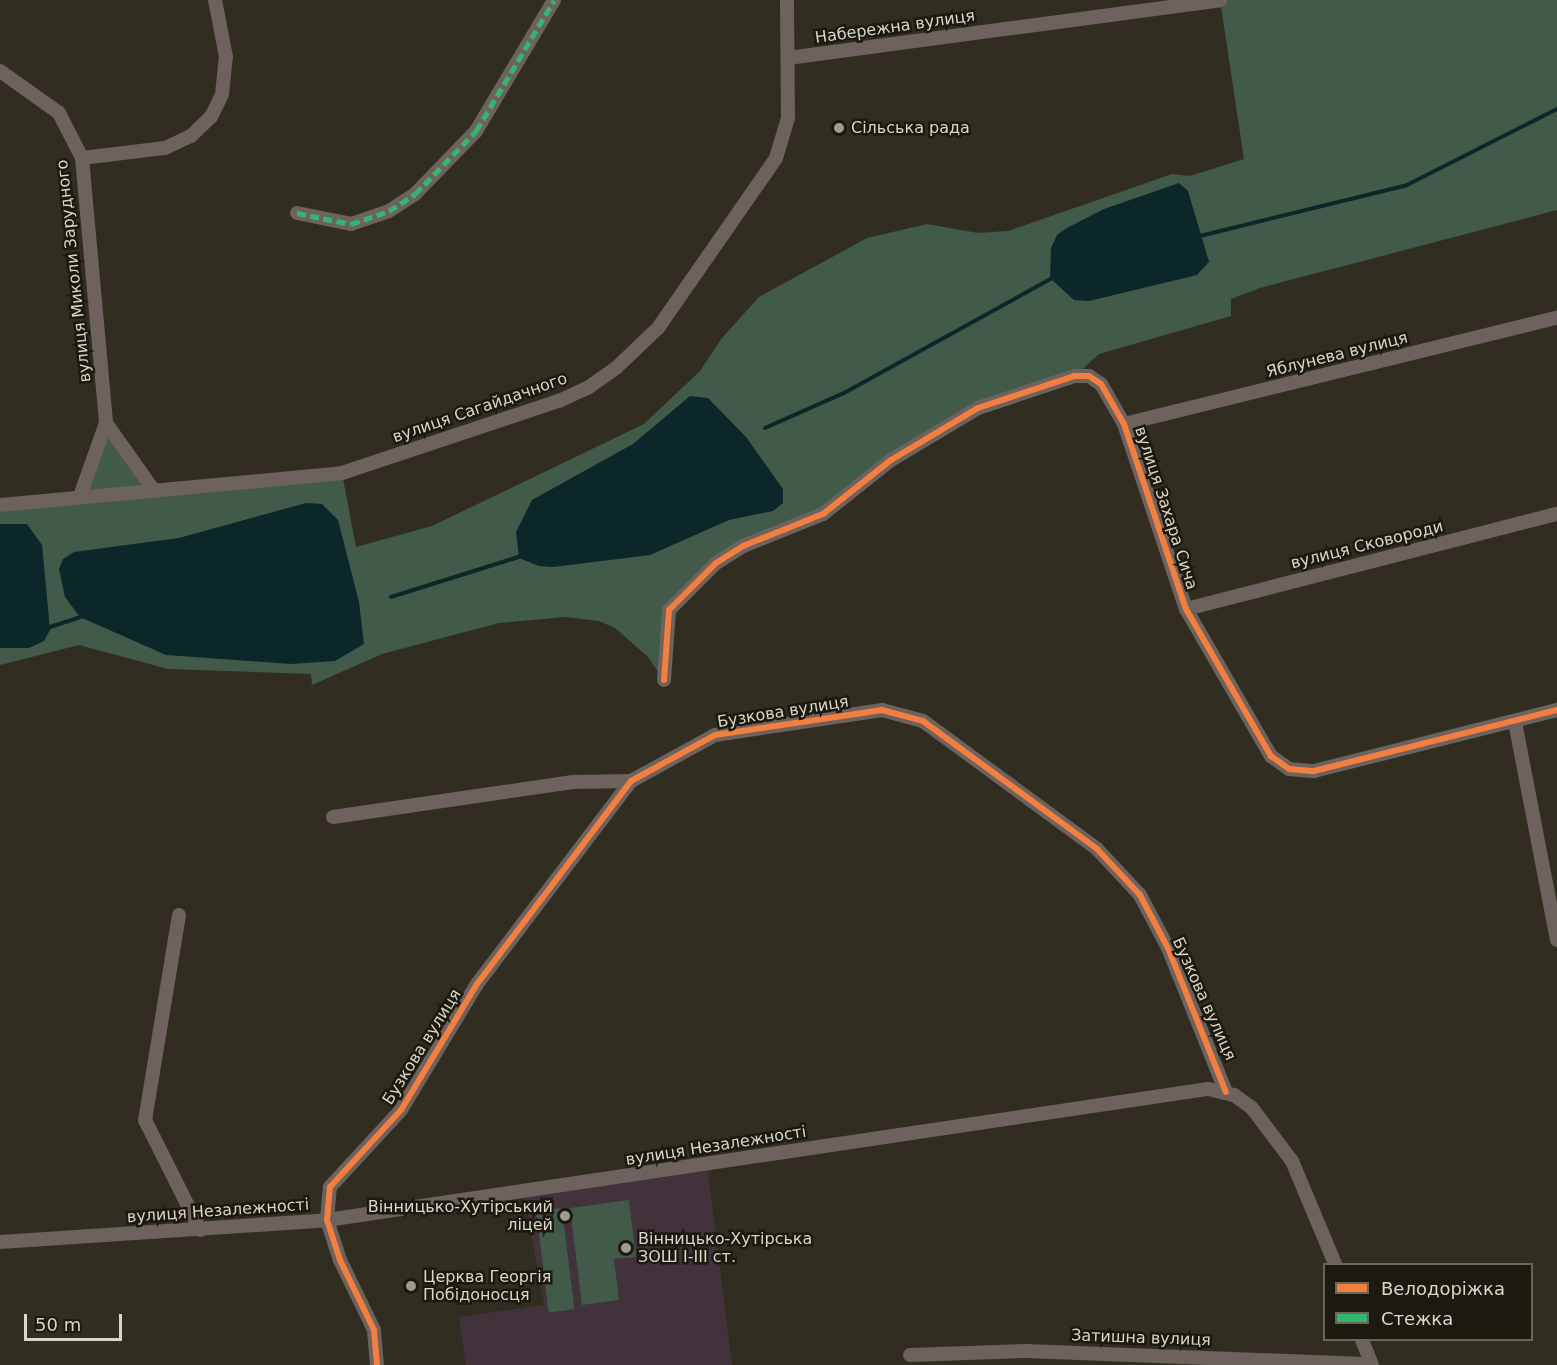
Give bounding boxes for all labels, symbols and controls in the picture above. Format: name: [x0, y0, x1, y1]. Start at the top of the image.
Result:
street label: Набережна вулиця: [814, 6, 976, 48]
place label: Сільська рада: [851, 118, 970, 138]
marker: Сільська рада: [832, 121, 846, 135]
street label: вулиця Миколи Зарудного: [53, 159, 95, 383]
street label: Яблунева вулиця: [1264, 328, 1410, 382]
street label: вулиця Сагайдачного: [390, 369, 570, 447]
street label: вулиця Захара Сича: [1131, 424, 1201, 592]
street label: вулиця Сковороди: [1289, 517, 1445, 573]
street label: Бузкова вулиця: [716, 692, 850, 732]
street label: Бузкова вулиця: [1168, 934, 1240, 1064]
street label: Бузкова вулиця: [379, 986, 465, 1108]
street label: вулиця Незалежності: [624, 1122, 808, 1170]
street label: вулиця Незалежності: [126, 1195, 310, 1227]
place label: Вінницько-Хутірський ліцей: [368, 1197, 553, 1235]
marker: Вінницько-Хутірський ліцей: [558, 1209, 572, 1223]
place label: Вінницько-Хутірська ЗОШ І-ІІІ ст.: [638, 1229, 812, 1267]
marker: Вінницько-Хутірська ЗОШ І-ІІІ ст.: [619, 1241, 633, 1255]
legend: [1323, 1263, 1533, 1341]
place label: Церква Георгія Побідоносця: [423, 1267, 551, 1305]
text: Велодоріжка: [1381, 1278, 1505, 1299]
marker: Церква Георгія Побідоносця: [404, 1279, 418, 1293]
scale bar: [27, 1302, 124, 1340]
text: Стежка: [1381, 1308, 1453, 1329]
text: 50 m: [35, 1314, 81, 1335]
street label: Затишна вулиця: [1071, 1326, 1211, 1350]

